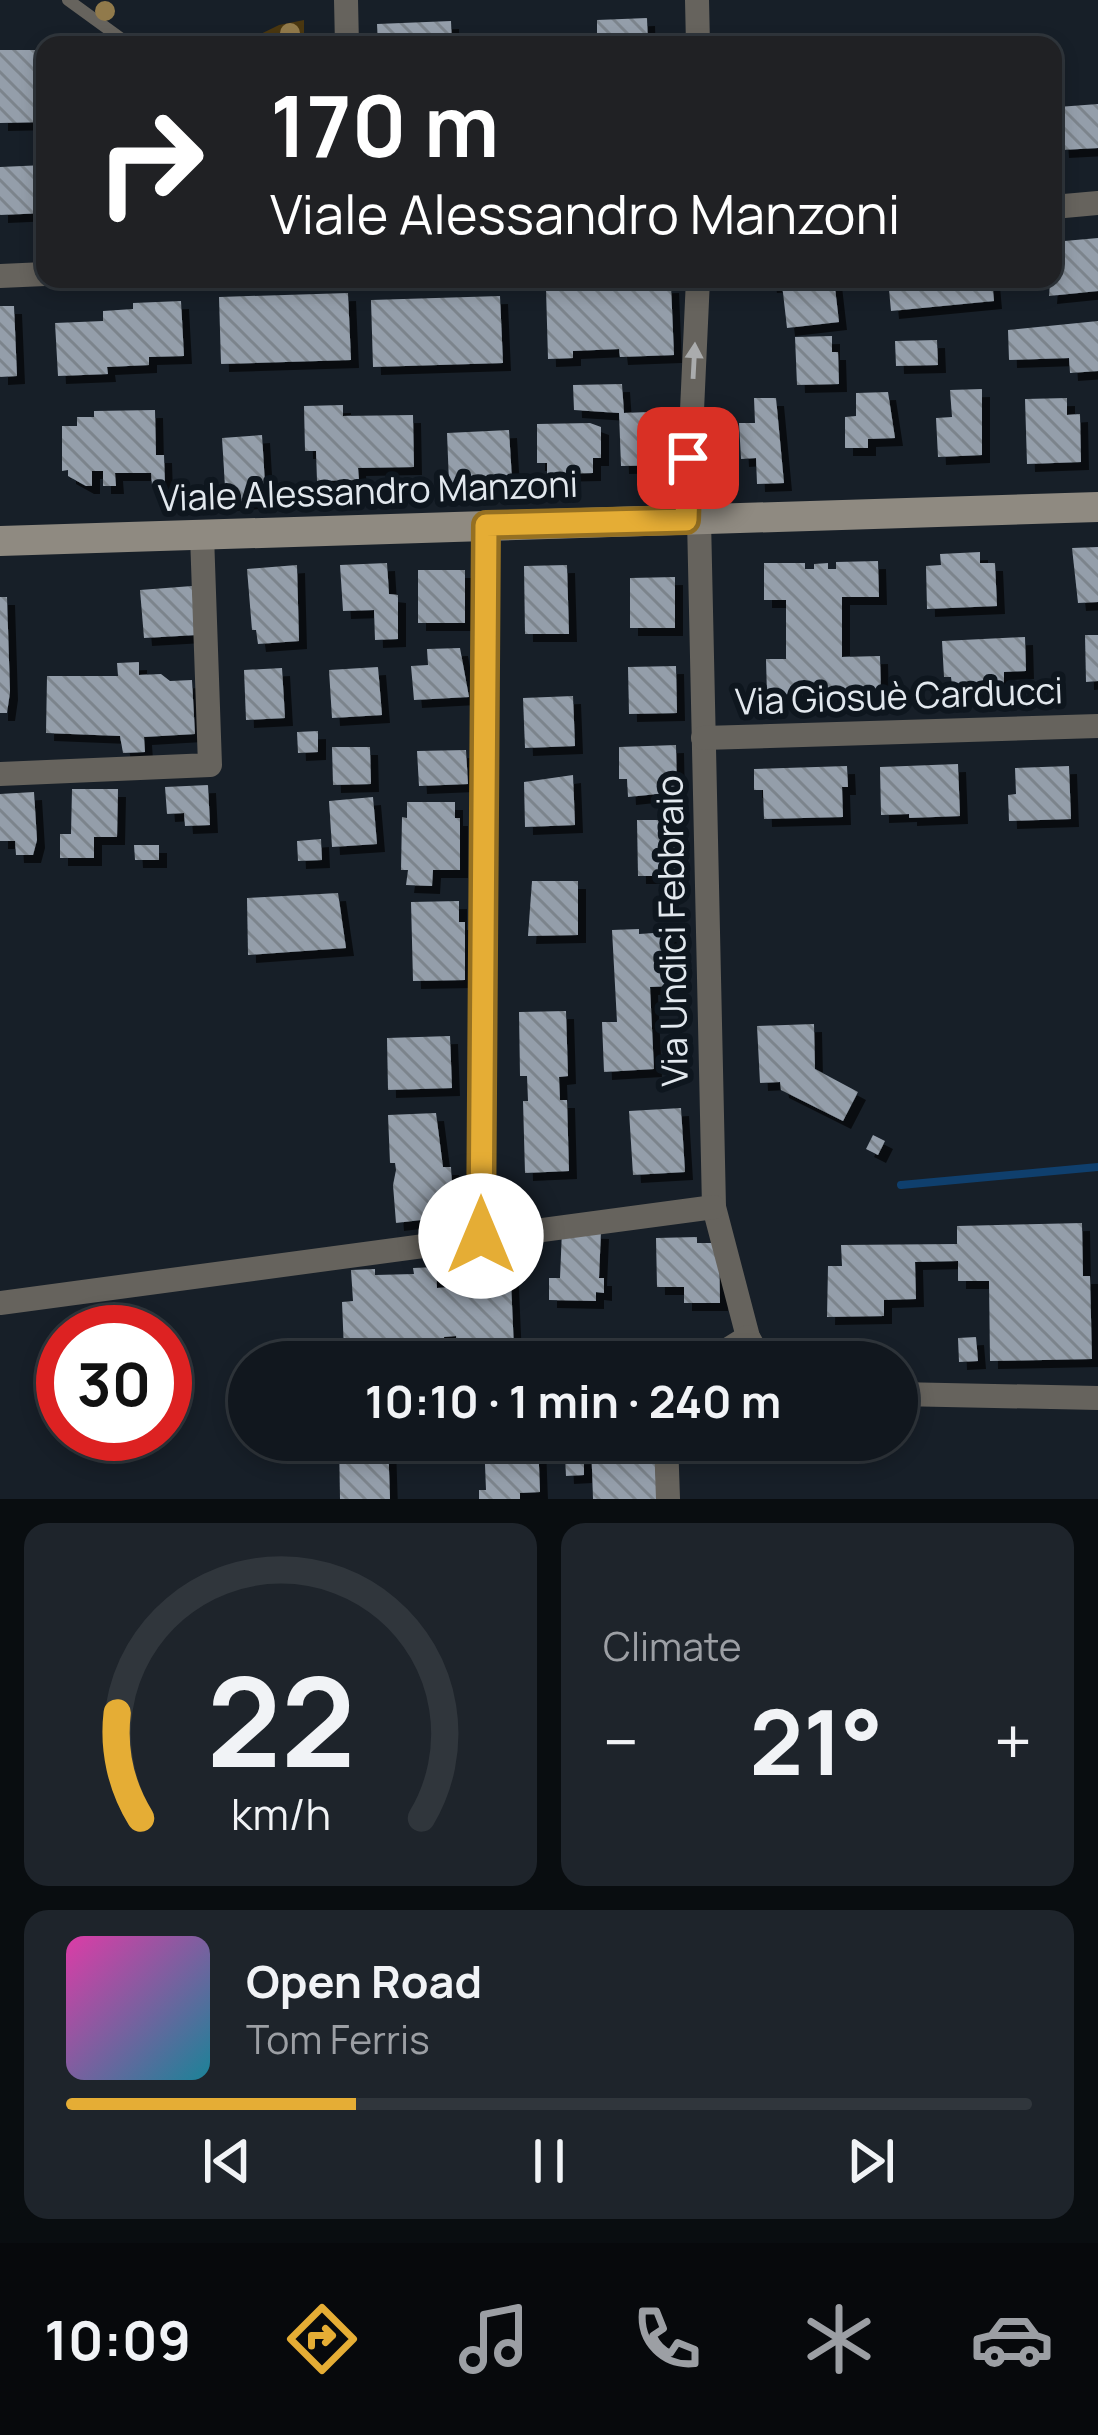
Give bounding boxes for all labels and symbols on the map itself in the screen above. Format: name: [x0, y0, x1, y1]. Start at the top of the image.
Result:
one-way arrow: [685, 341, 704, 379]
pin: [637, 407, 739, 509]
street label: Viale Alessandro Manzoni: [157, 459, 579, 522]
street label: Via Giosuè Carducci: [734, 665, 1064, 726]
street label: Via Undici Febbraio: [644, 775, 699, 1087]
position arrow: [418, 1173, 544, 1299]
speed limit sign: 30: [36, 1305, 192, 1461]

